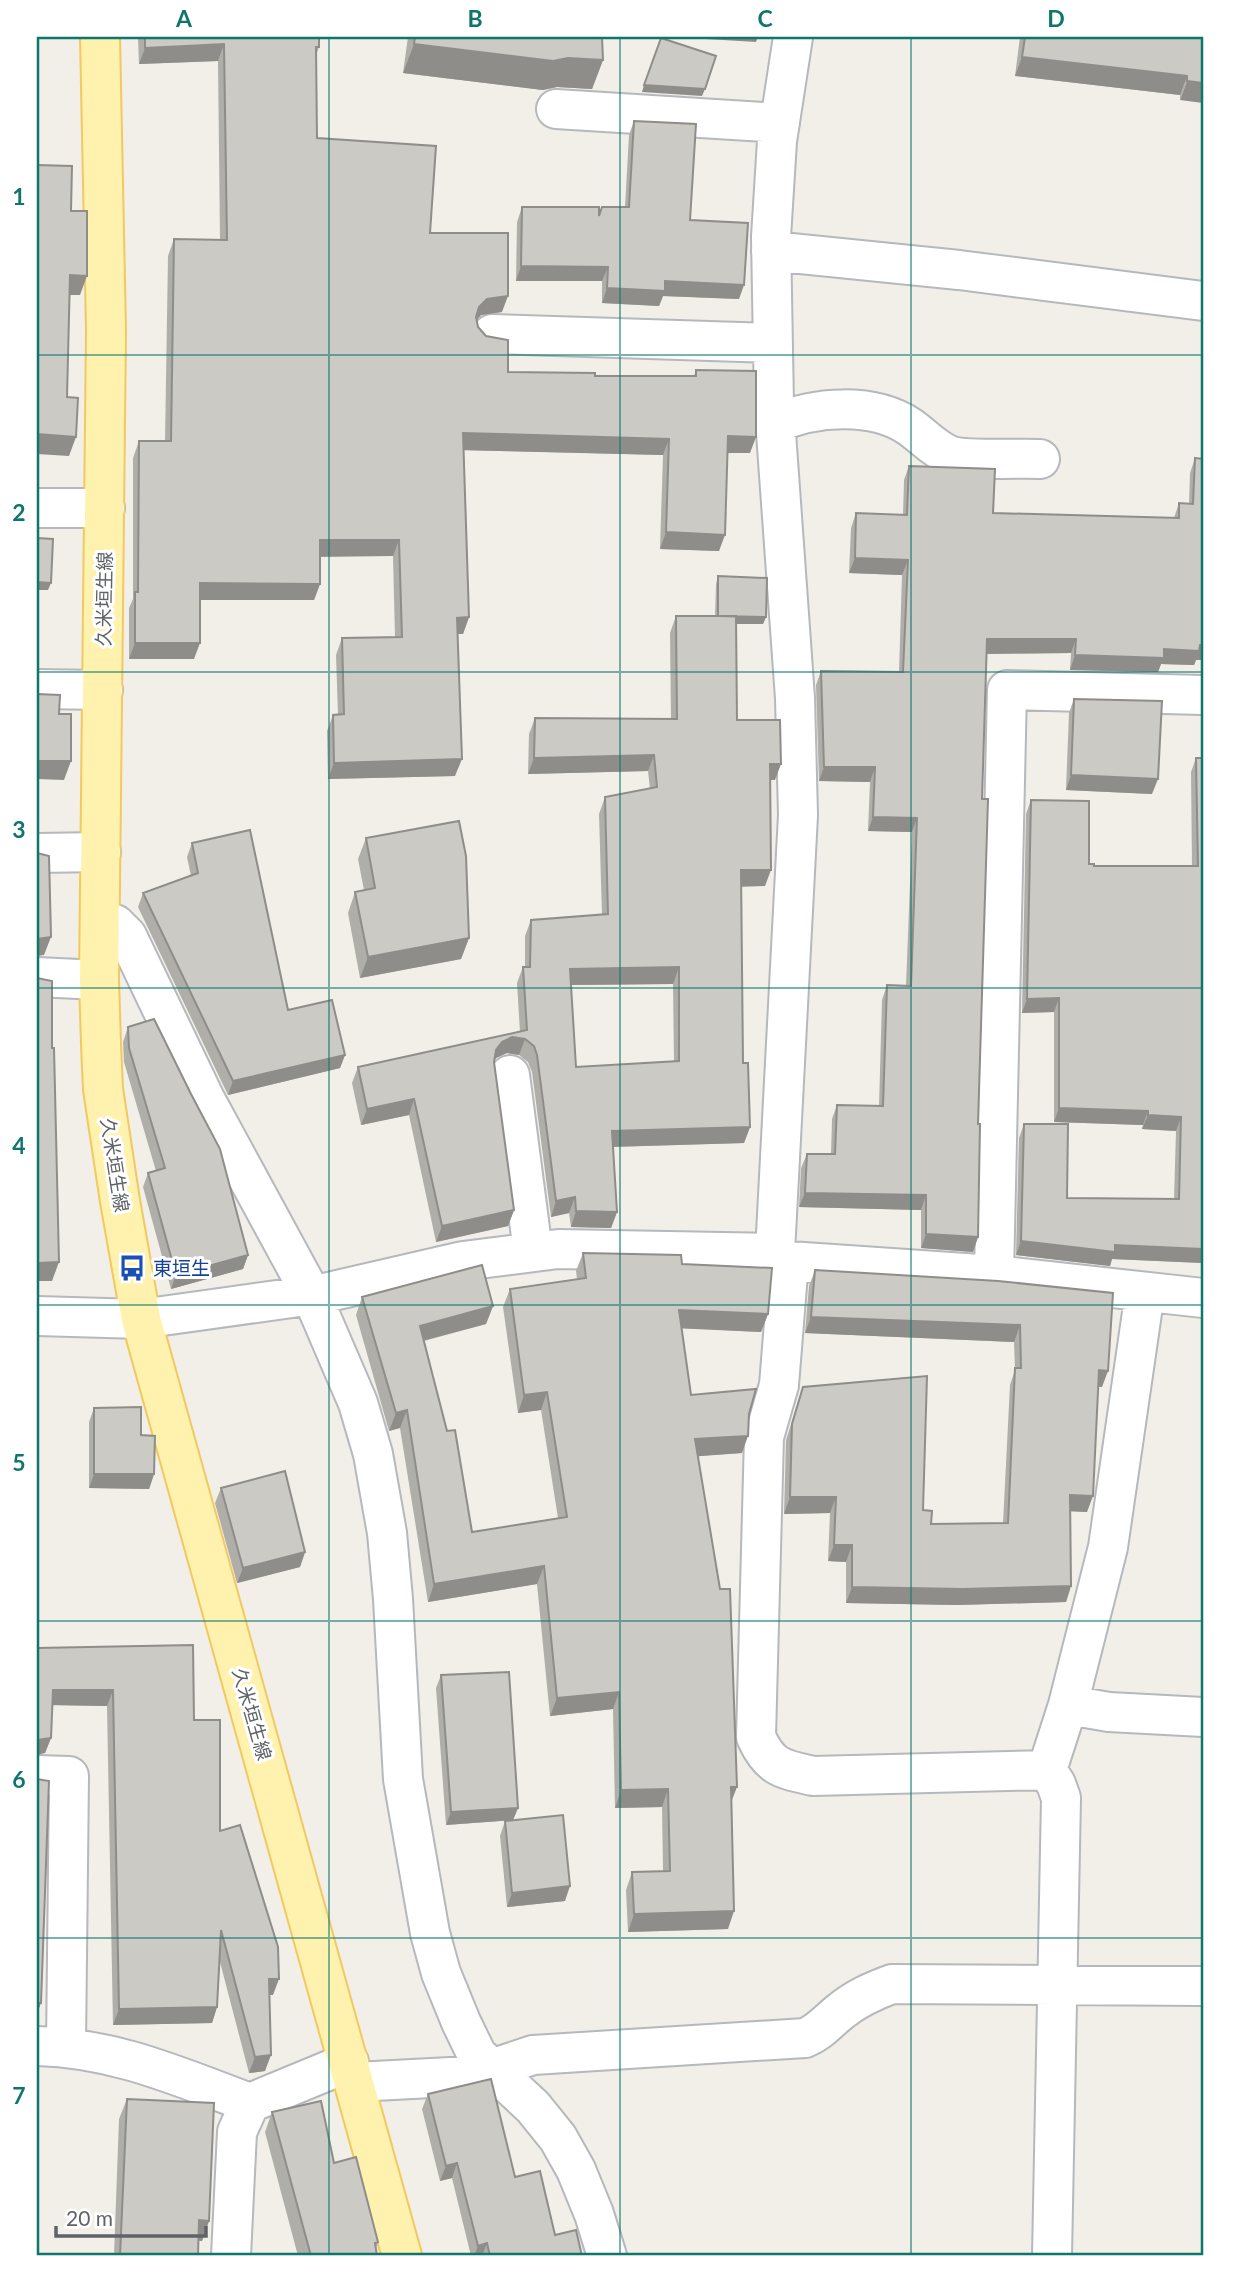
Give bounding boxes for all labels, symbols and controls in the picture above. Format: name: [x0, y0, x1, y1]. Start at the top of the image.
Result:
text: A: [175, 4, 193, 32]
text: B: [467, 4, 483, 32]
text: C: [757, 4, 773, 32]
text: D: [1047, 4, 1065, 32]
text: 1: [12, 182, 26, 210]
text: 2: [12, 498, 26, 526]
street label: 久米垣生線: [91, 551, 116, 647]
text: 3: [12, 815, 26, 843]
street label: 久米垣生線: [97, 1116, 134, 1214]
text: 4: [12, 1131, 26, 1159]
bus stop icon: 東垣生: [117, 1253, 147, 1283]
place label: 東垣生: [153, 1256, 210, 1279]
text: 5: [12, 1448, 26, 1476]
street label: 久米垣生線: [228, 1665, 277, 1763]
text: 6: [12, 1765, 26, 1793]
text: 7: [12, 2081, 26, 2109]
scale bar: [56, 2195, 206, 2239]
text: 20 m: [66, 2205, 113, 2230]

